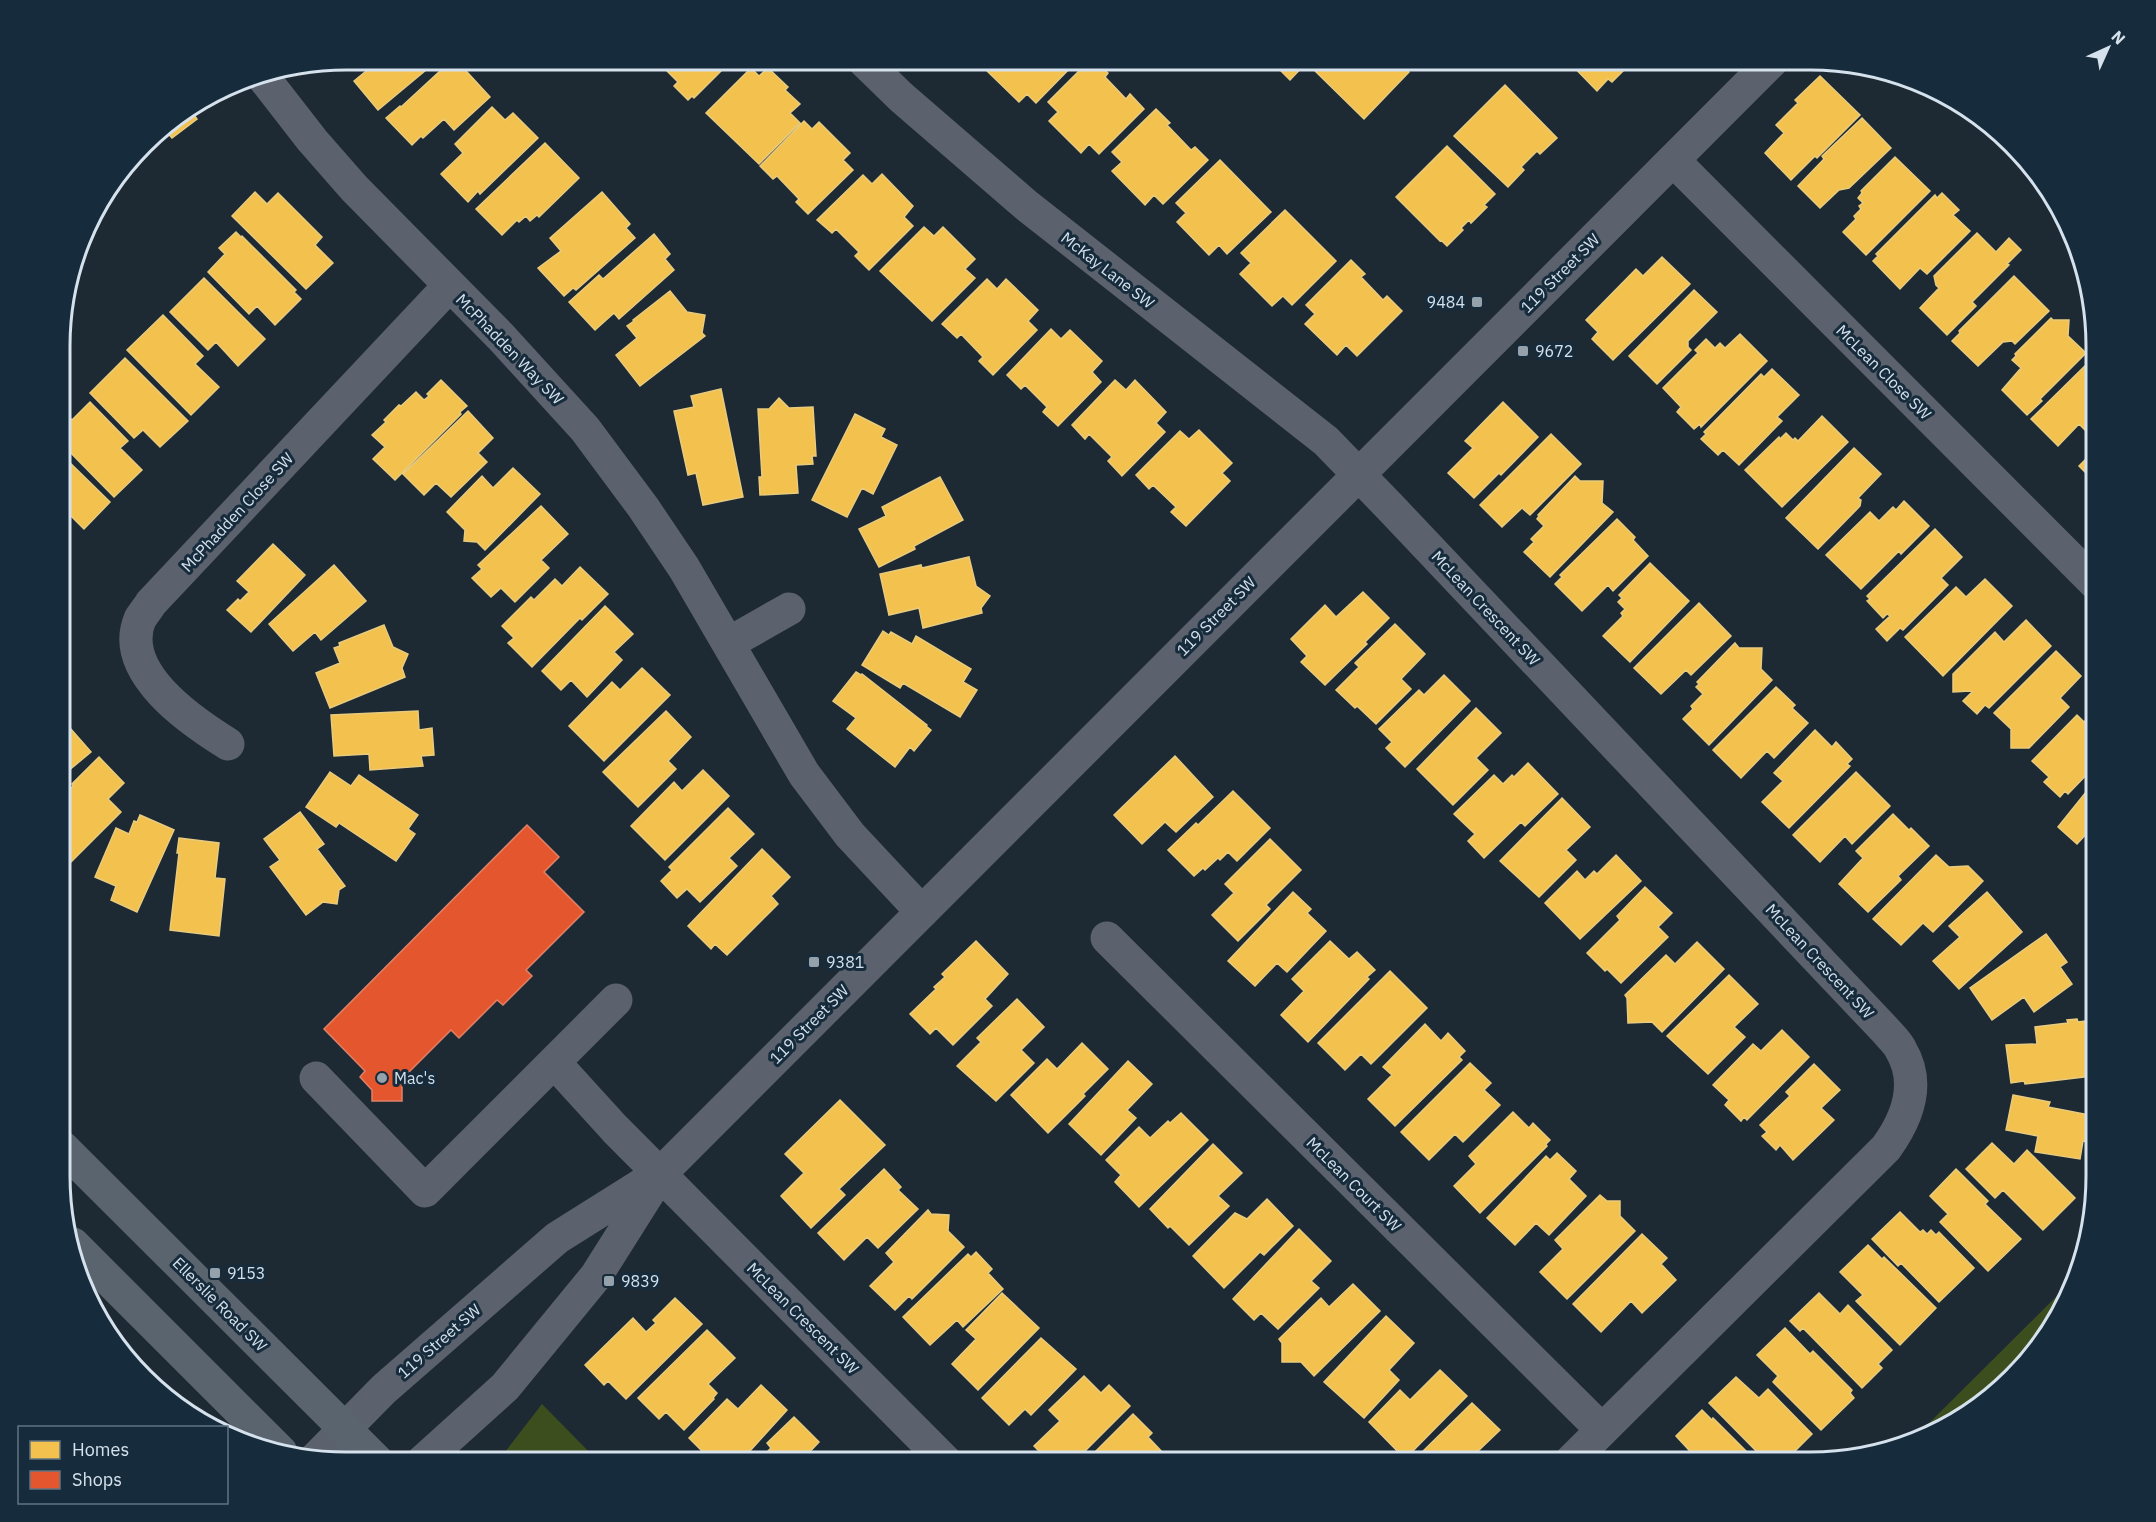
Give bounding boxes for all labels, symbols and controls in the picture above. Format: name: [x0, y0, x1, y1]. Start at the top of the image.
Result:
north arrow: [2078, 18, 2138, 78]
text: N: [2107, 26, 2130, 49]
street label: McKay Lane SW: [1057, 227, 1159, 313]
street label: 119 Street SW: [1516, 229, 1604, 317]
street label: McPhadden Way SW: [452, 289, 568, 409]
place label: 9484: [1427, 292, 1465, 312]
marker: 9484: [1470, 295, 1484, 309]
street label: McLean Close SW: [1832, 320, 1936, 424]
place label: 9672: [1535, 341, 1573, 361]
marker: 9672: [1516, 344, 1530, 358]
street label: McPhadden Close SW: [177, 448, 297, 576]
street label: McLean Crescent SW: [1427, 546, 1545, 670]
street label: 119 Street SW: [1172, 572, 1260, 660]
street label: McLean Crescent SW: [1761, 899, 1879, 1023]
place label: 9381: [826, 952, 864, 972]
marker: 9381: [807, 955, 821, 969]
street label: 119 Street SW: [765, 980, 853, 1068]
place label: Mac's: [394, 1068, 435, 1088]
marker: Mac's: [375, 1071, 389, 1085]
street label: McLean Court SW: [1302, 1132, 1406, 1236]
street label: Ellerslie Road SW: [169, 1253, 271, 1355]
street label: McLean Crescent SW: [743, 1258, 863, 1378]
place label: 9153: [227, 1263, 265, 1283]
marker: 9153: [208, 1266, 222, 1280]
place label: 9839: [621, 1271, 659, 1291]
marker: 9839: [602, 1274, 616, 1288]
street label: 119 Street SW: [393, 1299, 485, 1383]
legend: [18, 1426, 228, 1504]
text: Homes: [72, 1438, 129, 1461]
text: Shops: [72, 1468, 122, 1491]

